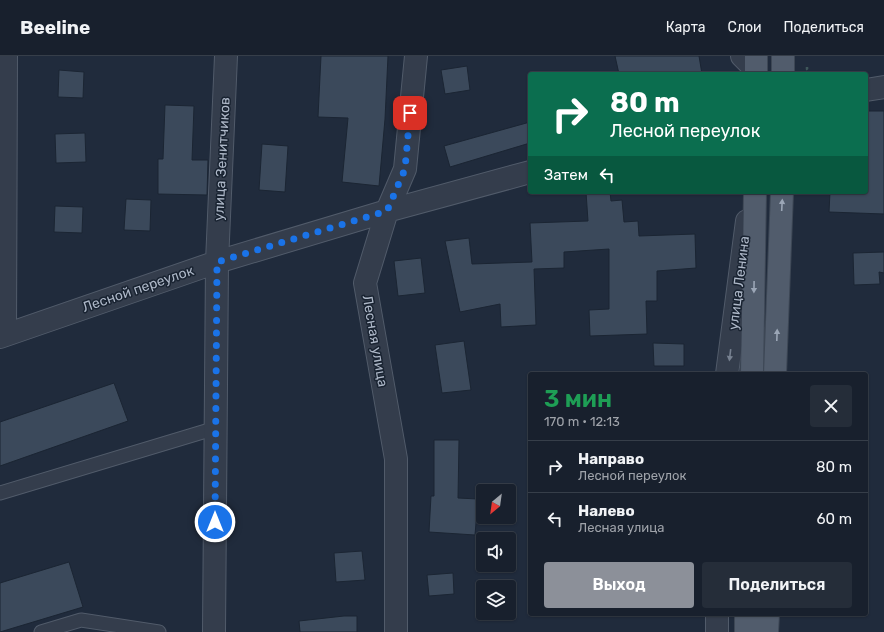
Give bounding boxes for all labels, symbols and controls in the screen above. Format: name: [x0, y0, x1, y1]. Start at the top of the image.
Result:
text: Beeline: [20, 16, 90, 39]
text: Карта: [666, 19, 706, 36]
text: Слои: [728, 19, 762, 36]
text: Поделиться: [784, 19, 864, 36]
text: 80 m: [610, 86, 680, 119]
icon: right: [544, 88, 596, 140]
pin: [393, 96, 427, 130]
street label: улица Зенитчиков: [210, 97, 234, 221]
icon: arrive: [399, 102, 421, 124]
text: Лесной переулок: [610, 120, 760, 142]
icon: left: [596, 164, 618, 186]
text: Затем: [544, 166, 588, 184]
one-way arrow: [779, 198, 785, 211]
street label: улица Ленина: [725, 235, 753, 331]
street label: Лесной переулок: [80, 262, 196, 316]
one-way arrow: [751, 281, 757, 294]
street label: Лесная улица: [359, 294, 391, 388]
one-way arrow: [773, 329, 780, 341]
one-way arrow: [726, 349, 733, 361]
text: 3 мин: [544, 385, 612, 413]
button: close: [810, 385, 852, 427]
text: 170 m · 12:13: [544, 414, 620, 429]
text: Направо: [578, 450, 644, 468]
icon: right: [544, 456, 566, 478]
text: 80 m: [816, 458, 852, 476]
text: Лесной переулок: [578, 468, 687, 483]
north arrow: [476, 484, 516, 524]
map controls: [476, 484, 516, 620]
position arrow: [194, 501, 236, 543]
text: Налево: [578, 502, 635, 520]
icon: left: [544, 508, 566, 530]
text: 60 m: [816, 510, 852, 528]
text: Лесная улица: [578, 520, 664, 535]
button: sound: [476, 532, 516, 572]
button: Выход: [544, 562, 694, 608]
button: Поделиться: [702, 562, 852, 608]
button: layers: [476, 580, 516, 620]

